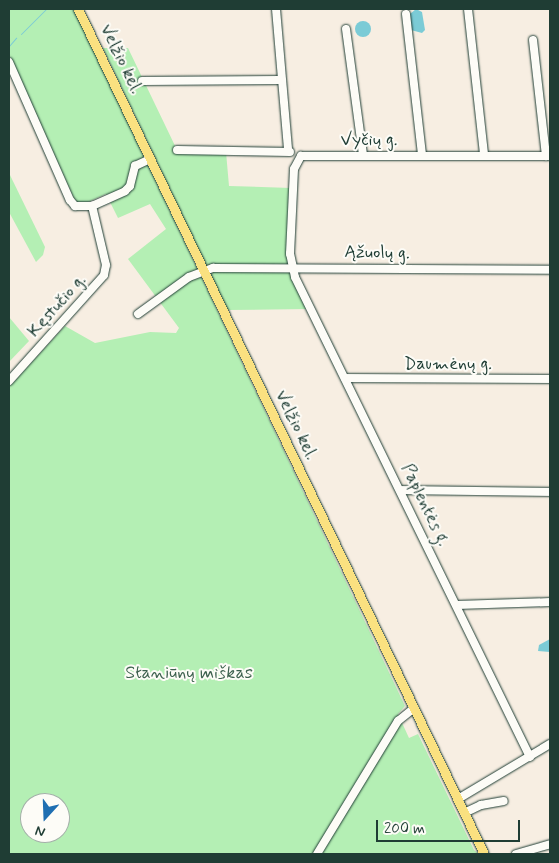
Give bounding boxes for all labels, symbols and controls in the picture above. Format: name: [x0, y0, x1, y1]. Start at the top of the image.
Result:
street label: Velžio kel.: [95, 21, 147, 97]
street label: Vyčių g.: [340, 129, 398, 151]
street label: Ąžuolų g.: [344, 242, 410, 264]
street label: Kęstučio g.: [23, 270, 91, 342]
street label: Daumėnų g.: [404, 353, 492, 375]
street label: Velžio kel.: [270, 387, 322, 463]
street label: Paplentės g.: [396, 461, 454, 549]
park label: Staniūnų miškas: [125, 662, 253, 684]
north arrow: [20, 793, 70, 843]
scale bar: [379, 810, 523, 842]
text: 200 m: [384, 819, 425, 839]
text: N: [33, 821, 48, 841]

